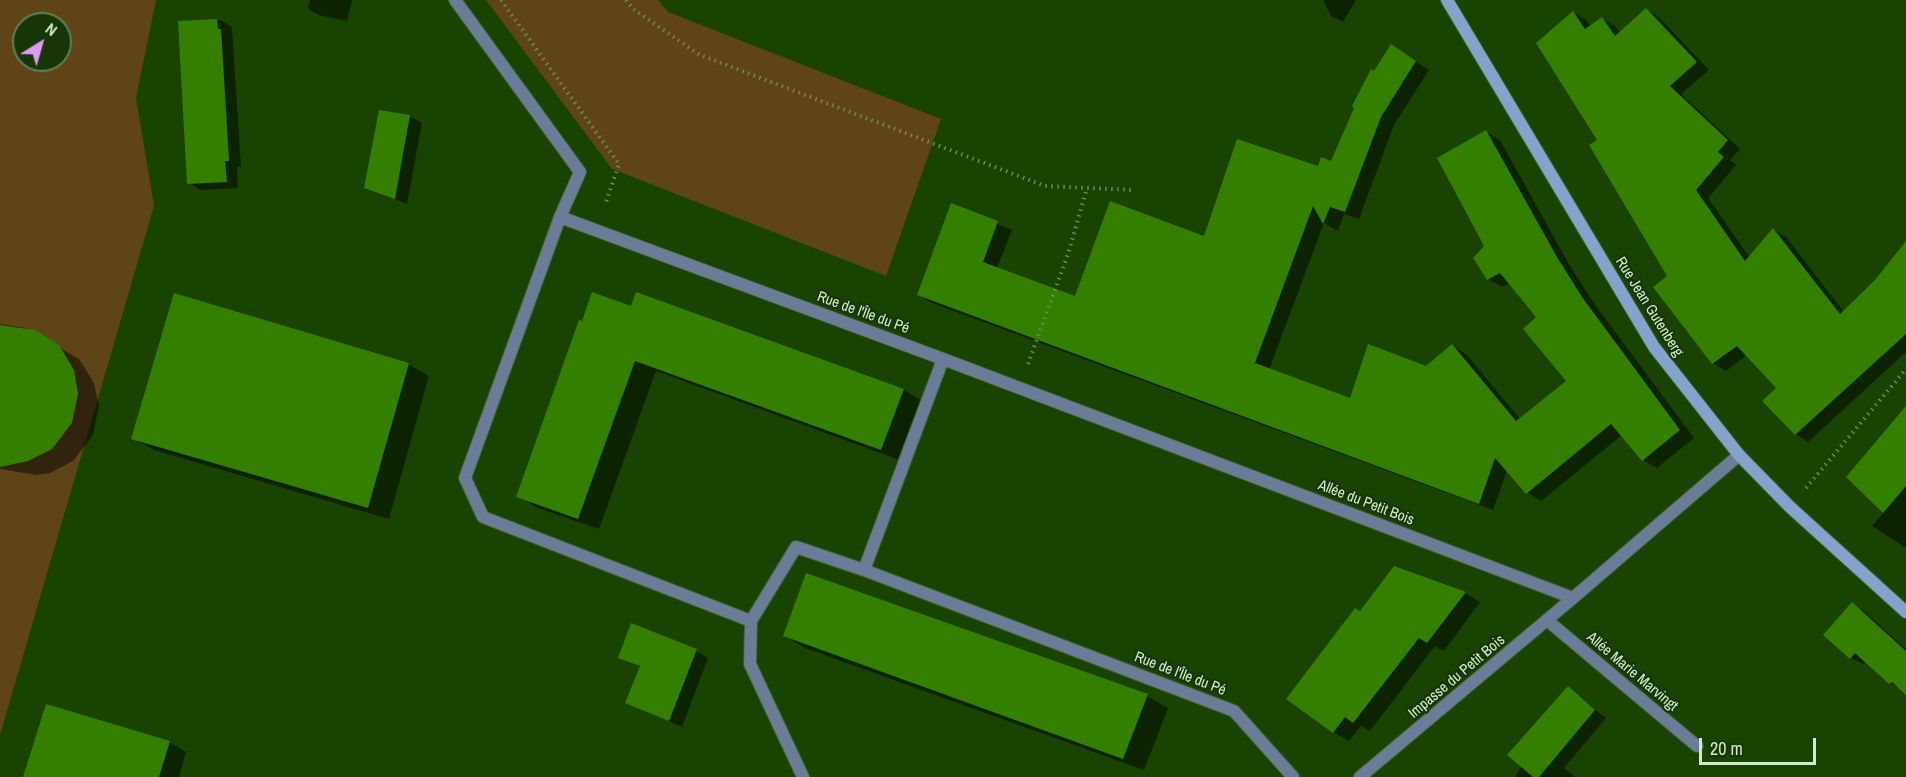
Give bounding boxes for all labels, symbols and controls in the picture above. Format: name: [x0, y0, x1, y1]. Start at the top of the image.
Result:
north arrow: [12, 12, 72, 72]
text: N: [41, 18, 62, 41]
street label: Rue Jean Gutenberg: [1611, 254, 1687, 360]
street label: Rue de l'Île du Pé: [814, 288, 912, 338]
street label: Allée du Petit Bois: [1316, 476, 1416, 530]
street label: Allée Marie Marvingt: [1583, 629, 1681, 715]
street label: Impasse du Petit Bois: [1405, 631, 1509, 723]
street label: Rue de l'Île du Pé: [1132, 648, 1228, 700]
scale bar: [1702, 726, 1819, 764]
text: 20 m: [1710, 736, 1743, 761]

